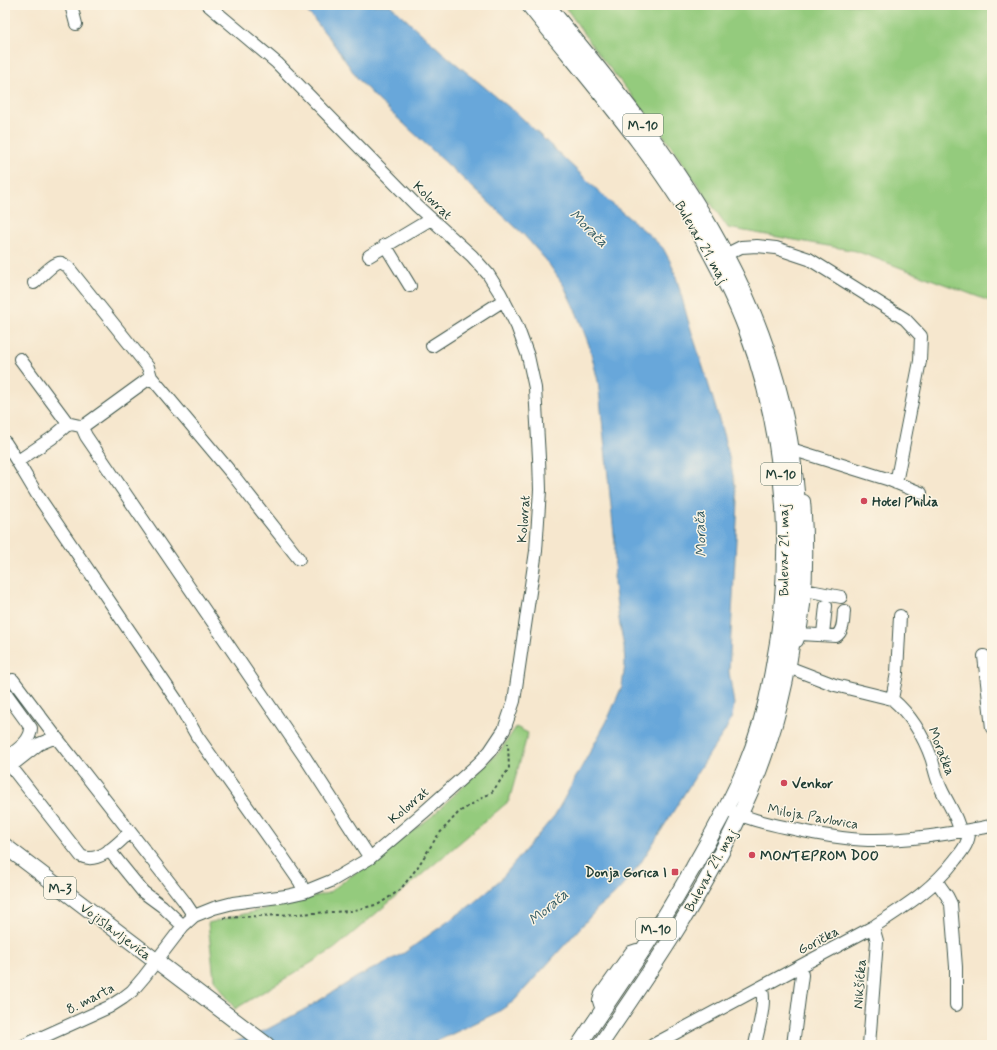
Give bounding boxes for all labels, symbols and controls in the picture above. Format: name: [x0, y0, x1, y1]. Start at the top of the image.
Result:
road number: M-10: [623, 114, 663, 136]
street label: Kolovrat: [409, 178, 456, 224]
street label: Bulevar 21. maj: [670, 198, 732, 287]
water label: Morača: [565, 205, 612, 252]
road number: M-10: [761, 463, 801, 485]
place label: Hotel Philia: [872, 493, 939, 511]
street label: Kolovrat: [513, 495, 535, 544]
marker: Hotel Philia: [859, 496, 869, 506]
street label: Bulevar 21. maj: [775, 504, 793, 596]
water label: Morača: [690, 510, 712, 558]
street label: Moračka: [923, 725, 959, 778]
place label: Venkor: [792, 775, 833, 793]
marker: Venkor: [779, 778, 789, 788]
street label: Kolovrat: [385, 783, 433, 828]
street label: Miloja Pavlovica: [766, 800, 860, 834]
street label: Bulevar 21. maj: [681, 826, 741, 915]
place label: MONTEPROM DOO: [760, 847, 879, 865]
marker: MONTEPROM DOO: [747, 850, 757, 860]
place label: Donja Gorica I: [585, 864, 667, 883]
marker: Donja Gorica I: [670, 867, 680, 877]
road number: M-3: [44, 877, 76, 899]
water label: Morača: [524, 885, 573, 930]
street label: Vojislavljevića: [76, 899, 155, 965]
road number: M-10: [636, 918, 676, 940]
street label: Gorička: [795, 923, 842, 959]
street label: Nikšićka: [849, 959, 871, 1010]
street label: 8. marta: [63, 979, 118, 1019]

